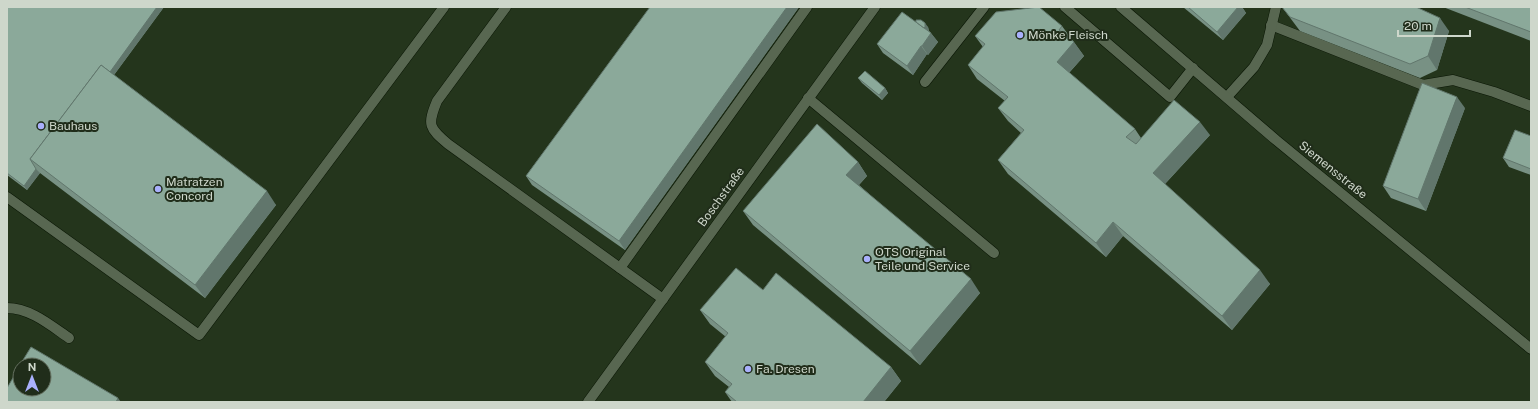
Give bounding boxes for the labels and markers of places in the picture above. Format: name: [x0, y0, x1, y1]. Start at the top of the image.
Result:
place label: Mönke Fleisch: [1028, 28, 1108, 42]
marker: Mönke Fleisch: [1015, 30, 1025, 40]
place label: Bauhaus: [49, 119, 97, 133]
marker: Bauhaus: [36, 121, 46, 131]
place label: Matratzen Concord: [166, 175, 223, 203]
marker: Matratzen Concord: [153, 184, 163, 194]
place label: OTS Original Teile und Service: [875, 245, 970, 273]
marker: OTS Original Teile und Service: [862, 254, 872, 264]
place label: Fa. Dresen: [756, 362, 815, 376]
marker: Fa. Dresen: [743, 364, 753, 374]

